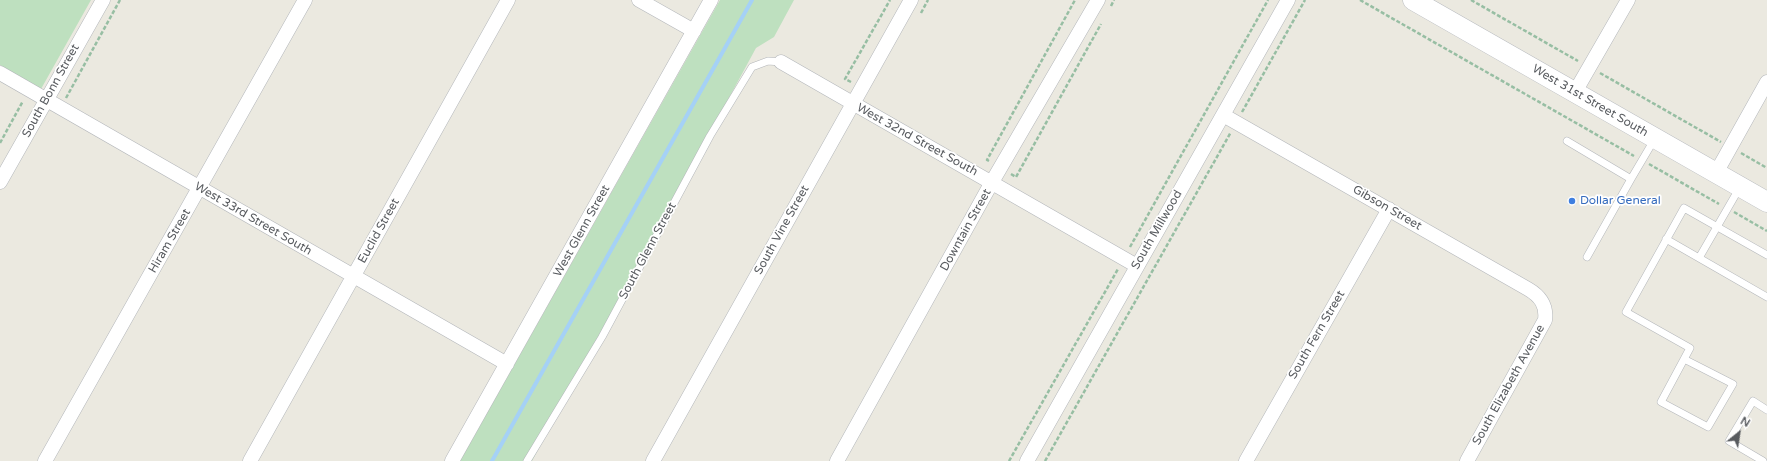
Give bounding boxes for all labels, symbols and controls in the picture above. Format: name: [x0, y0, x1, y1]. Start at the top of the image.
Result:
street label: South Bonn Street: [19, 42, 83, 140]
street label: West 31st Street South: [1529, 62, 1651, 140]
street label: West 32nd Street South: [854, 101, 980, 179]
street label: West 33rd Street South: [192, 179, 314, 259]
street label: Gibson Street: [1350, 182, 1424, 234]
street label: West Glenn Street: [551, 183, 613, 279]
street label: South Vine Street: [752, 183, 812, 277]
street label: Downtain Street: [937, 186, 995, 274]
street label: South Millwood: [1129, 188, 1185, 272]
place label: Dollar General: [1580, 194, 1661, 208]
street label: Euclid Street: [355, 196, 403, 266]
marker: Dollar General: [1567, 196, 1577, 206]
street label: South Glenn Street: [616, 200, 680, 302]
street label: Hiram Street: [146, 206, 194, 276]
street label: South Fern Street: [1286, 288, 1348, 382]
street label: South Elizabeth Avenue: [1470, 322, 1548, 448]
north arrow: [1719, 413, 1759, 453]
text: N: [1738, 414, 1752, 430]

